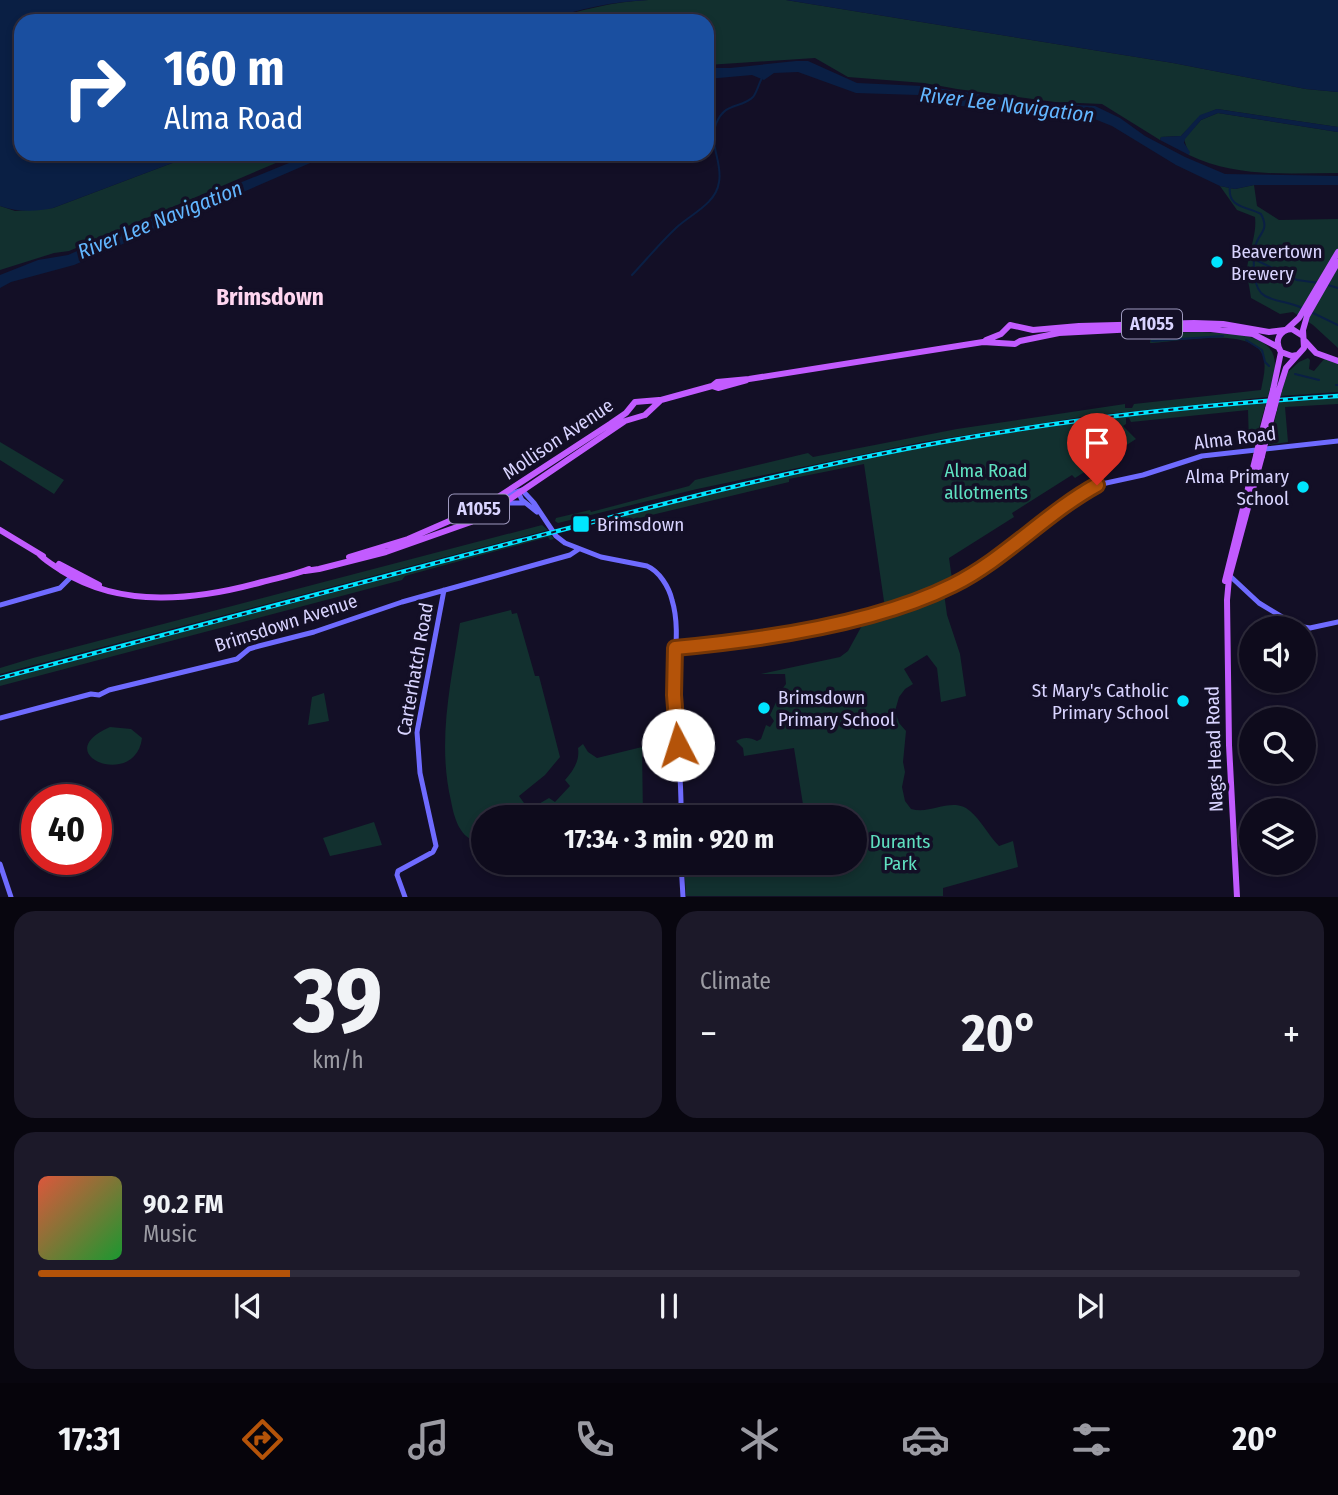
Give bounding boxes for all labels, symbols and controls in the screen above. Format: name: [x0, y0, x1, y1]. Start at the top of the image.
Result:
text: 160 m: [164, 39, 285, 98]
icon: right: [49, 42, 140, 133]
water label: River Lee Navigation: [918, 81, 1096, 129]
text: Alma Road: [164, 99, 303, 137]
water label: River Lee Navigation: [74, 175, 246, 265]
place label: Beavertown Brewery: [1231, 240, 1322, 285]
marker: Beavertown Brewery: [1209, 254, 1225, 270]
district label: Brimsdown: [216, 283, 324, 311]
road number: A1055: [1122, 310, 1182, 338]
street label: Mollison Avenue: [499, 394, 617, 484]
pin: [1067, 413, 1127, 485]
street label: Alma Road: [1193, 422, 1277, 454]
icon: arrive: [1078, 424, 1116, 462]
park label: Alma Road allotments: [944, 459, 1028, 504]
place label: Alma Primary School: [1186, 465, 1290, 510]
marker: Alma Primary School: [1295, 479, 1311, 495]
road number: A1055: [449, 494, 509, 524]
place label: Brimsdown: [597, 513, 684, 536]
marker: Brimsdown: [571, 514, 591, 534]
street label: Brimsdown Avenue: [212, 589, 360, 657]
street label: Carterhatch Road: [392, 601, 438, 737]
map controls: [1239, 616, 1316, 875]
button: sound: [1239, 616, 1316, 693]
place label: St Mary's Catholic Primary School: [1032, 679, 1169, 724]
place label: Brimsdown Primary School: [778, 686, 895, 731]
street label: Nags Head Road: [1200, 686, 1228, 812]
marker: St Mary's Catholic Primary School: [1175, 693, 1191, 709]
marker: Brimsdown Primary School: [756, 700, 772, 716]
button: search: [1239, 707, 1316, 784]
position arrow: [641, 708, 715, 782]
speed limit sign: 40: [21, 784, 112, 875]
button: layers: [1239, 798, 1316, 875]
text: 17:34 · 3 min · 920 m: [564, 824, 774, 855]
park label: Durants Park: [870, 830, 930, 875]
text: 39: [293, 946, 383, 1055]
text: Climate: [700, 967, 771, 995]
text: 20°: [962, 1002, 1038, 1065]
text: −: [700, 1011, 717, 1057]
text: +: [1283, 1011, 1300, 1057]
text: km/h: [312, 1046, 364, 1074]
text: 90.2 FM: [143, 1189, 224, 1220]
text: Music: [143, 1220, 197, 1248]
icon: previous: [229, 1287, 267, 1325]
icon: pause: [650, 1287, 688, 1325]
icon: next: [1071, 1287, 1109, 1325]
icon: directions: [238, 1415, 287, 1464]
icon: music: [404, 1415, 453, 1464]
icon: phone: [570, 1415, 619, 1464]
icon: climate: [735, 1415, 784, 1464]
icon: car: [901, 1415, 950, 1464]
icon: filters: [1067, 1415, 1116, 1464]
text: 17:31: [58, 1420, 121, 1458]
text: 20°: [1232, 1420, 1280, 1458]

